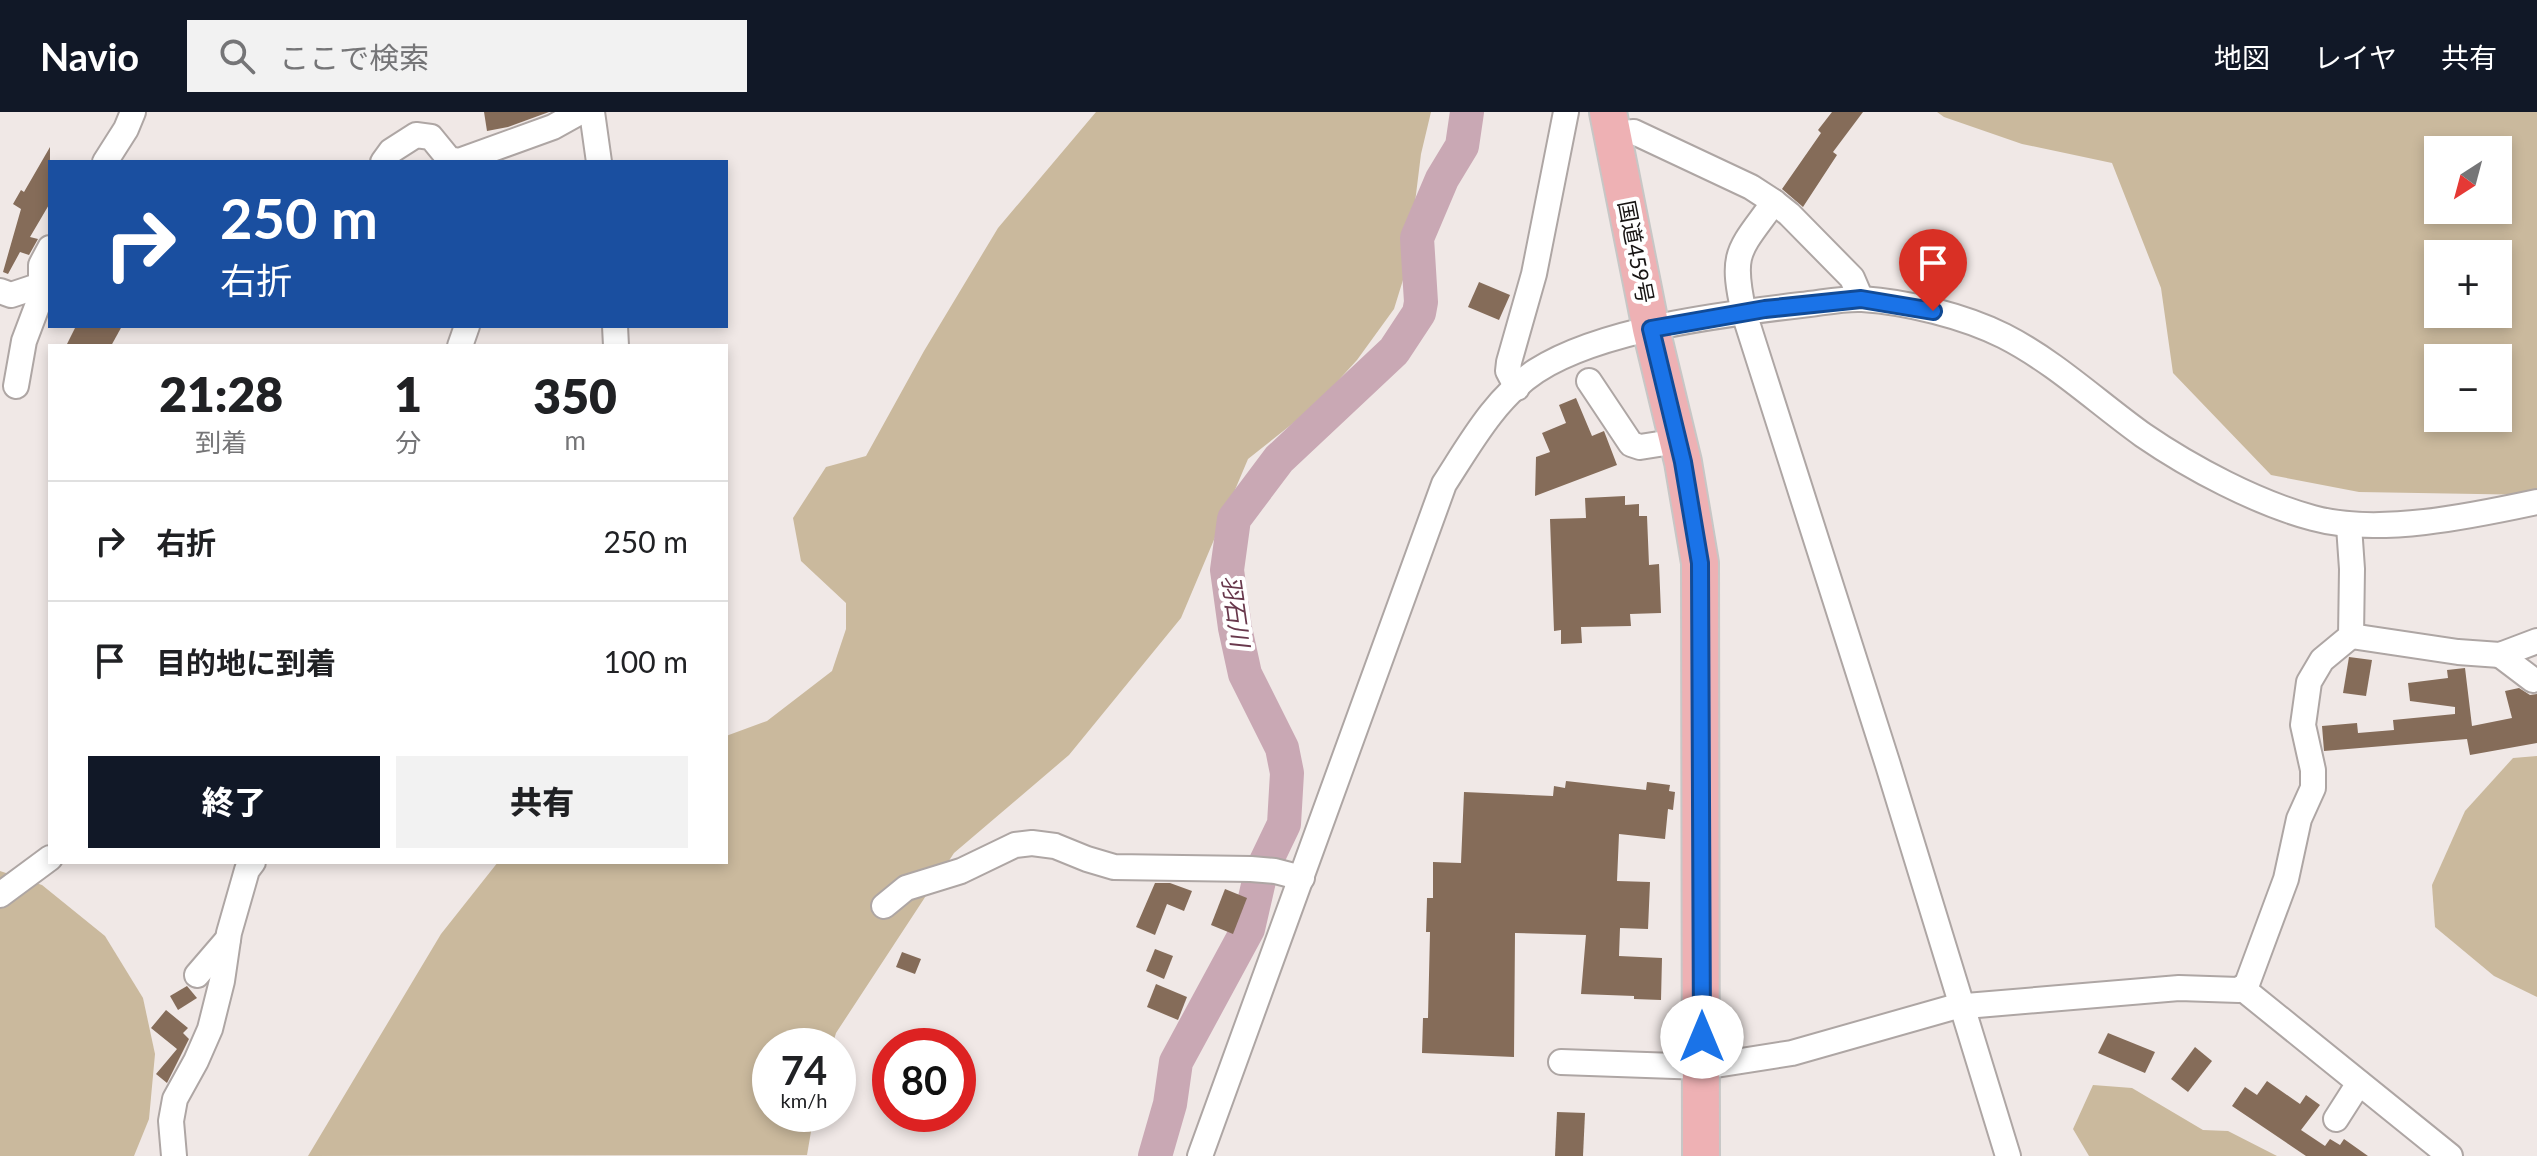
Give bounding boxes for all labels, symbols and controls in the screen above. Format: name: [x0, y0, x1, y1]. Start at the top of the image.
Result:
search box: [187, 20, 747, 92]
text: Navio: [40, 33, 139, 79]
icon: search: [215, 34, 259, 78]
text: ここで検索: [279, 39, 429, 75]
text: 地図: [2214, 40, 2270, 74]
text: レイヤ: [2314, 40, 2397, 74]
text: 共有: [2441, 40, 2497, 74]
north arrow: [2424, 136, 2512, 224]
map controls: [2424, 136, 2512, 432]
text: 250 m: [220, 184, 378, 251]
icon: right: [88, 192, 192, 296]
street label: 国道459号: [1613, 198, 1660, 306]
pin: [1899, 229, 1967, 311]
button: +: [2424, 240, 2512, 328]
icon: arrive: [1911, 241, 1955, 285]
text: 右折: [220, 258, 292, 302]
button: −: [2424, 344, 2512, 432]
text: 21:28: [159, 365, 283, 422]
text: 1: [394, 365, 422, 422]
text: 350: [533, 367, 617, 424]
text: m: [564, 424, 586, 456]
text: 到着: [195, 426, 247, 458]
text: 分: [395, 426, 421, 458]
icon: right: [88, 519, 132, 563]
text: 250 m: [603, 523, 688, 559]
text: 右折: [156, 524, 216, 560]
water label: 羽石川: [1217, 573, 1256, 651]
icon: arrive: [88, 639, 132, 683]
text: 100 m: [603, 643, 688, 679]
text: 目的地に到着: [156, 644, 336, 680]
button: 終了: [88, 756, 380, 848]
button: 共有: [396, 756, 688, 848]
position arrow: [1660, 995, 1744, 1079]
speed limit sign: 80: [872, 1028, 976, 1132]
text: 74: [781, 1046, 827, 1094]
text: km/h: [781, 1088, 827, 1112]

